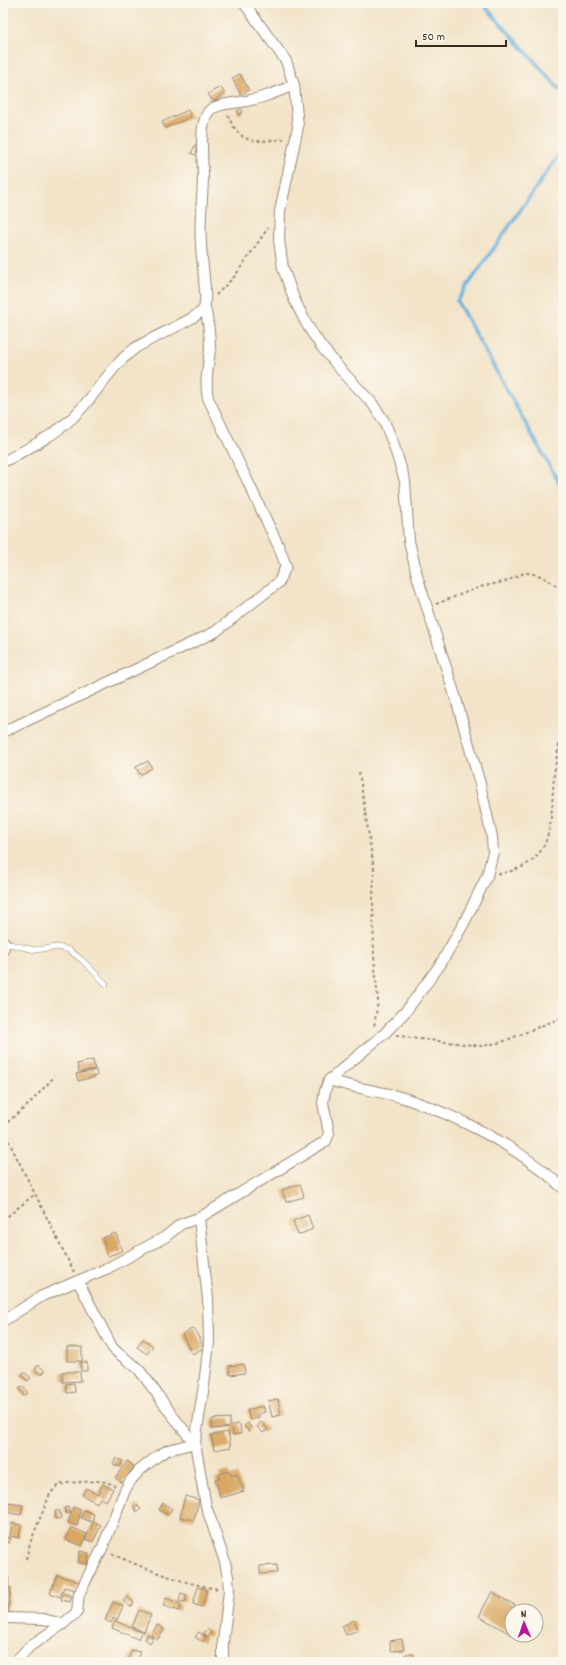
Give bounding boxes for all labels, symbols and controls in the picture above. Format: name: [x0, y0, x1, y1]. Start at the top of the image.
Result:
scale bar: [416, 22, 506, 48]
text: 50 m: [422, 29, 445, 46]
north arrow: [504, 1603, 544, 1643]
text: N: [521, 1607, 527, 1623]

